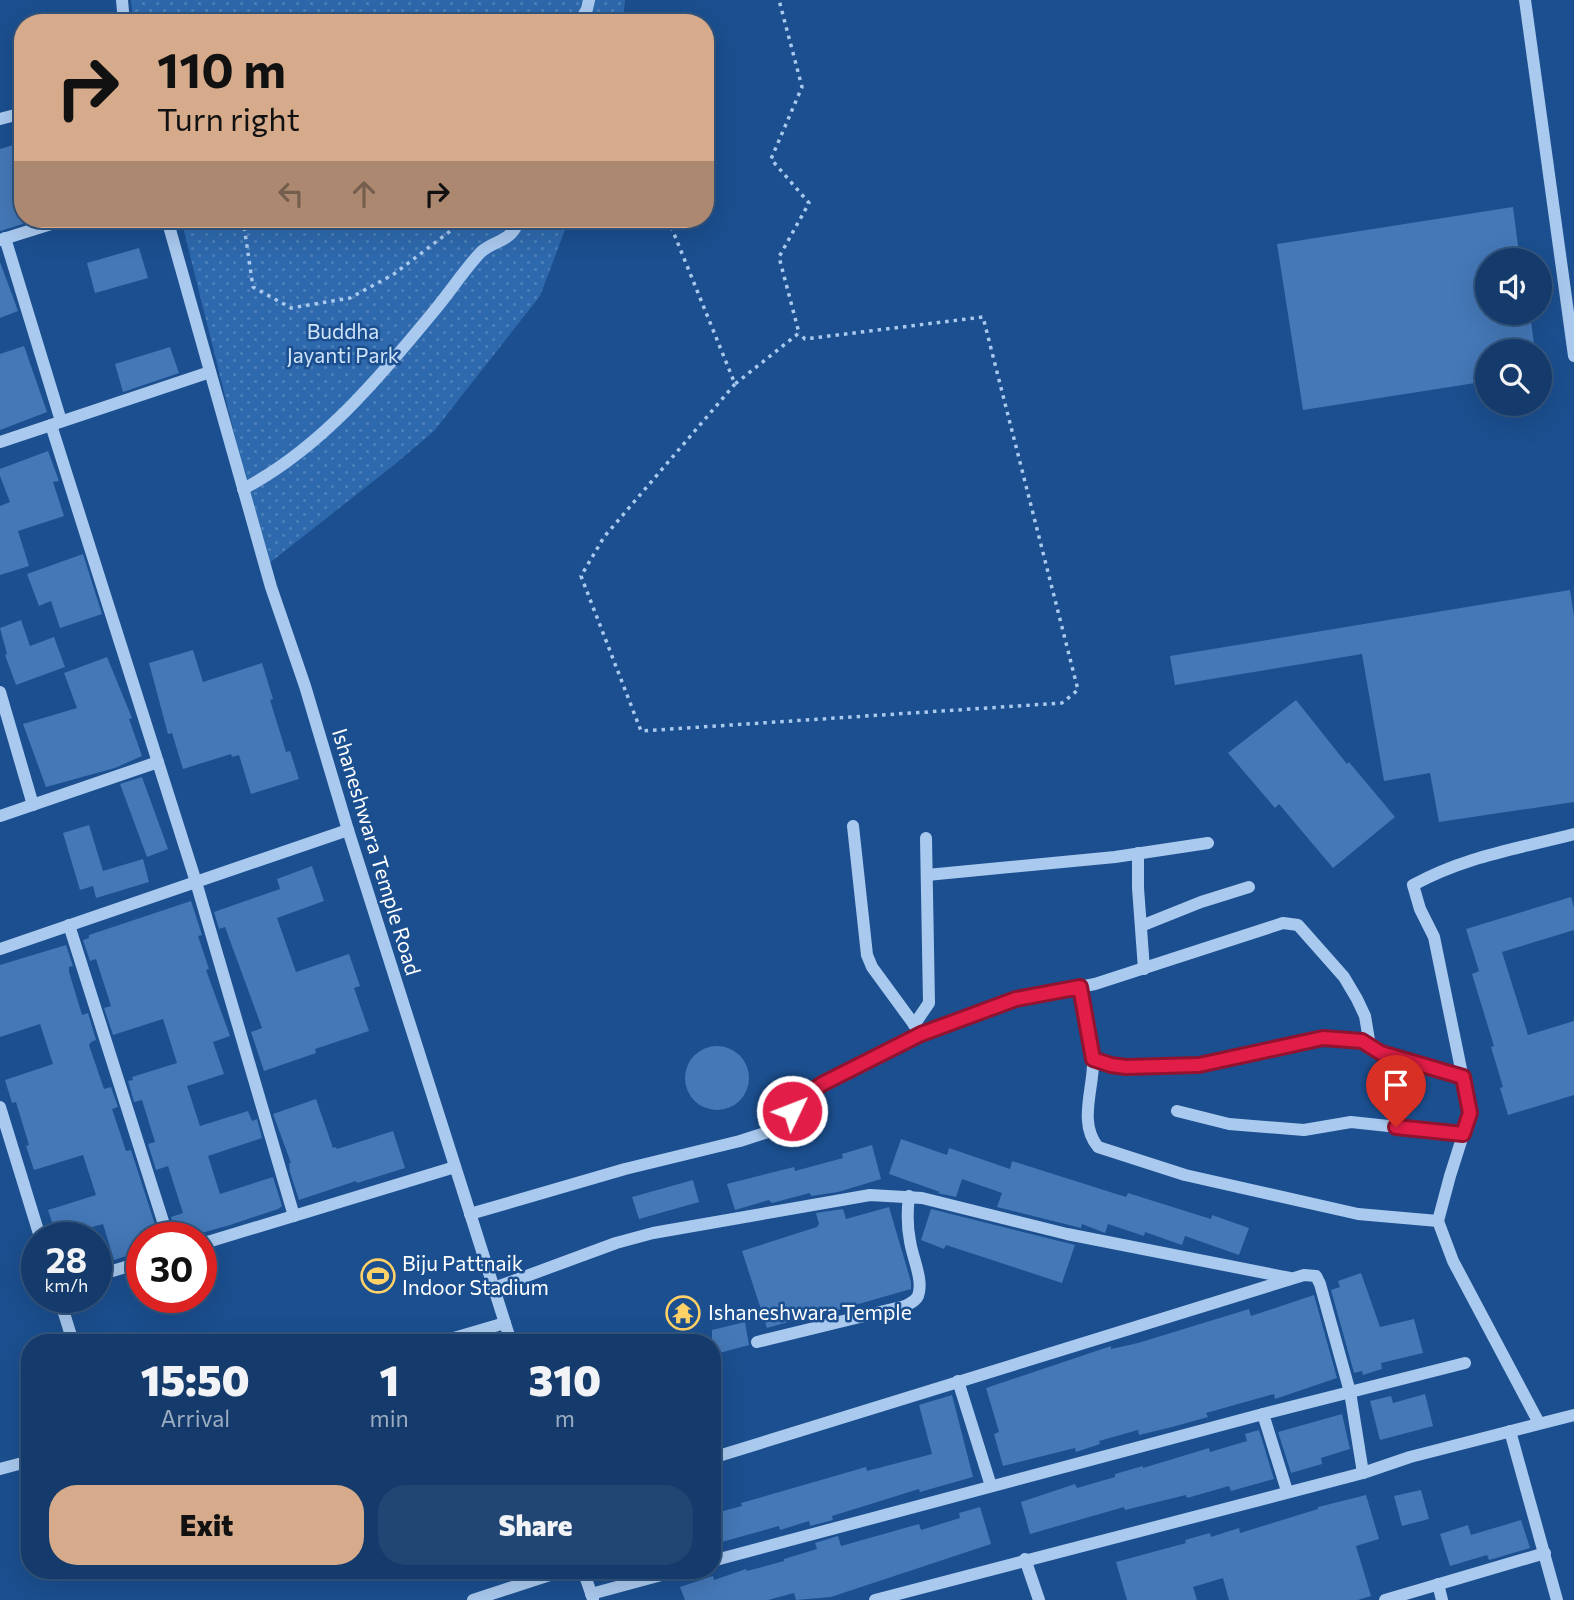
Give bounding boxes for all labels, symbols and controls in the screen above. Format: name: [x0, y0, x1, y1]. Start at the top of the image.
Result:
text: 110 m: [157, 38, 286, 98]
icon: right: [42, 42, 133, 133]
text: Turn right: [157, 98, 300, 138]
icon: left: [272, 175, 310, 213]
icon: ahead: [345, 175, 383, 213]
icon: right: [418, 175, 456, 213]
map controls: [1475, 248, 1552, 416]
button: sound: [1475, 248, 1552, 325]
park label: Buddha Jayanti Park: [287, 318, 399, 367]
button: search: [1475, 339, 1552, 416]
street label: Ishaneshwara Temple Road: [328, 725, 427, 978]
pin: [1366, 1055, 1426, 1127]
icon: arrive: [1377, 1066, 1415, 1104]
position arrow: [755, 1074, 829, 1148]
speed limit sign: 30: [126, 1222, 217, 1313]
text: 28: [46, 1237, 87, 1280]
place label: Biju Pattnaik Indoor Stadium: [402, 1250, 549, 1299]
sports icon: Biju Pattnaik Indoor Stadium: [359, 1257, 397, 1295]
text: km/h: [45, 1274, 88, 1296]
temple icon: Ishaneshwara Temple: [664, 1294, 702, 1332]
place label: Ishaneshwara Temple: [708, 1299, 912, 1324]
text: 15:50: [141, 1353, 250, 1405]
text: 1: [379, 1353, 399, 1405]
text: 310: [529, 1353, 601, 1405]
text: Arrival: [161, 1404, 230, 1432]
text: min: [370, 1404, 409, 1432]
text: m: [555, 1404, 575, 1432]
button: Exit: [49, 1485, 364, 1565]
button: Share: [378, 1485, 693, 1565]

